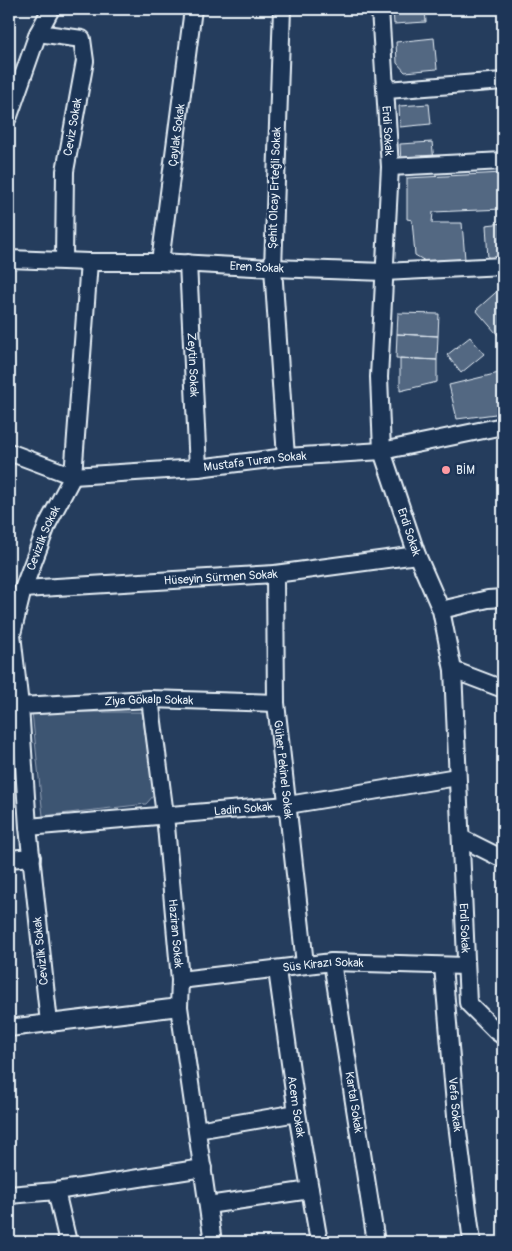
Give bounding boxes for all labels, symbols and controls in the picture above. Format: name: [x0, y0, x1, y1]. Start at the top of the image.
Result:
street label: Ceviz Sokak: [61, 97, 85, 157]
street label: Çaylak Sokak: [165, 103, 188, 167]
street label: Erdi Sokak: [379, 105, 397, 156]
street label: Şehit Olcay Erteğli Sokak: [265, 127, 285, 249]
street label: Eren Sokak: [229, 258, 284, 276]
street label: Zeytin Sokak: [184, 332, 202, 398]
street label: Mustafa Turan Sokak: [203, 448, 307, 475]
place label: BİM: [456, 462, 475, 478]
marker: BİM: [440, 464, 452, 476]
street label: Cevizlik Sokak: [23, 503, 63, 573]
street label: Erdi Sokak: [394, 506, 424, 558]
street label: Hüseyin Sürmen Sokak: [163, 566, 279, 588]
street label: Ziya Gökalp Sokak: [104, 691, 194, 709]
street label: Güher Pekinel Sokak: [270, 719, 296, 820]
street label: Ladin Sokak: [213, 799, 273, 819]
street label: Haziran Sokak: [165, 898, 186, 969]
street label: Erdi Sokak: [456, 903, 473, 953]
street label: Cevizlik Sokak: [30, 916, 52, 986]
street label: Süs Kirazı Sokak: [282, 955, 364, 975]
street label: Kartal Sokak: [342, 1070, 366, 1134]
street label: Acem Sokak: [284, 1075, 309, 1139]
street label: Vefa Sokak: [445, 1077, 465, 1133]

